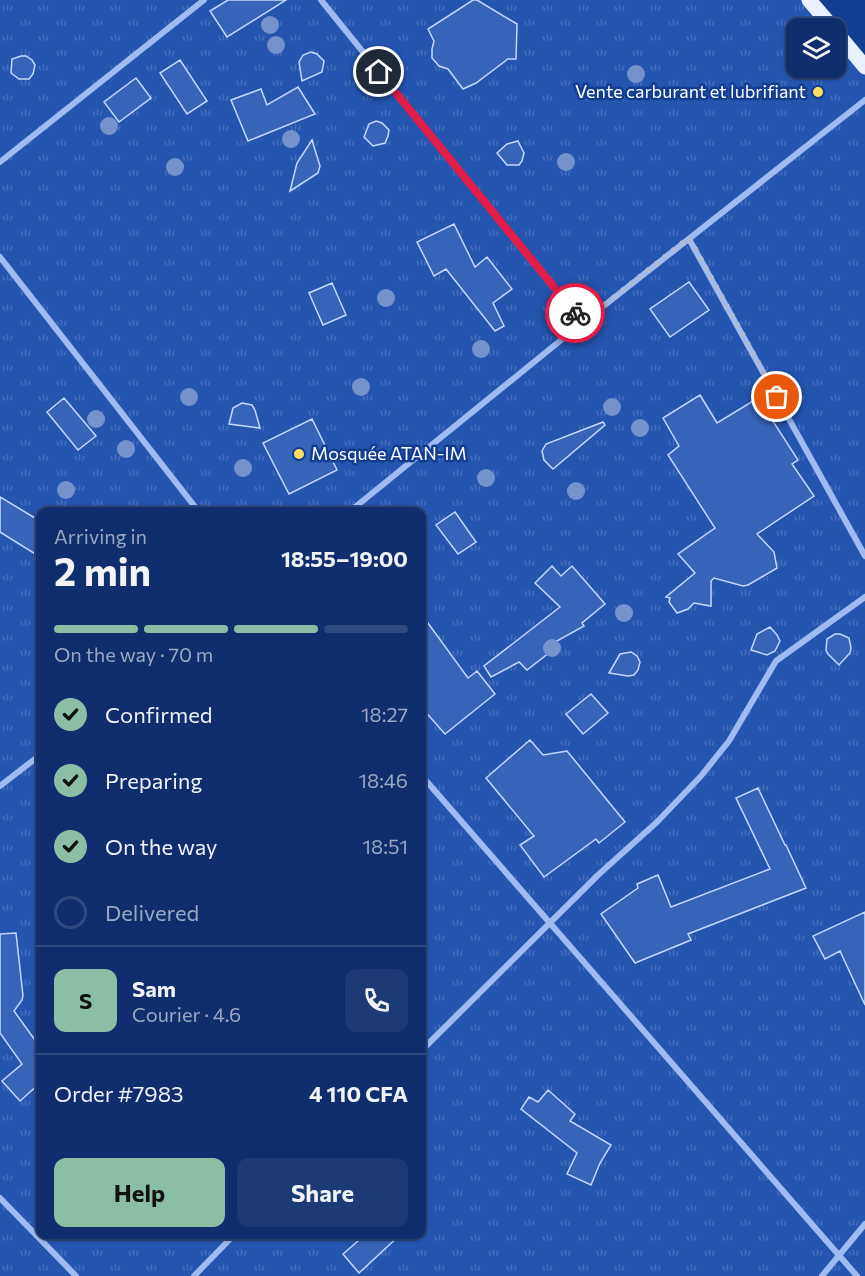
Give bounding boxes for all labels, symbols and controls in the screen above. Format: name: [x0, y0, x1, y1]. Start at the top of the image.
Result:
map controls: [786, 18, 846, 78]
button: layers: [786, 18, 846, 78]
pin: [353, 46, 404, 97]
icon: home: [362, 55, 395, 88]
place label: Vente carburant et lubrifiant: [575, 80, 806, 102]
marker: Vente carburant et lubrifiant: [811, 85, 825, 99]
courier: [545, 283, 605, 343]
icon: bike: [559, 297, 592, 330]
pin: [751, 371, 802, 422]
icon: bag: [760, 380, 793, 413]
place label: Mosquée ATAN-IM: [311, 442, 467, 464]
marker: Mosquée ATAN-IM: [292, 447, 306, 461]
text: Arriving in: [54, 524, 147, 548]
text: 18:55–19:00: [281, 545, 408, 572]
text: 2 min: [54, 546, 151, 594]
text: On the way · 70 m: [54, 642, 213, 666]
icon: check: [54, 698, 87, 731]
text: Confirmed: [105, 701, 212, 728]
text: 18:27: [361, 702, 408, 726]
icon: check: [54, 764, 87, 797]
text: Preparing: [105, 767, 202, 794]
text: 18:46: [358, 768, 408, 792]
icon: check: [54, 830, 87, 863]
text: On the way: [105, 833, 217, 860]
text: 18:51: [363, 834, 408, 858]
text: Delivered: [105, 899, 199, 926]
button: phone: [345, 969, 408, 1032]
text: Sam: [132, 975, 176, 1002]
text: S: [79, 987, 92, 1014]
text: Courier · 4.6: [132, 1002, 241, 1026]
text: Order #7983: [54, 1080, 183, 1107]
text: 4 110 CFA: [309, 1080, 408, 1107]
button: Help: [54, 1158, 225, 1227]
button: Share: [237, 1158, 408, 1227]

